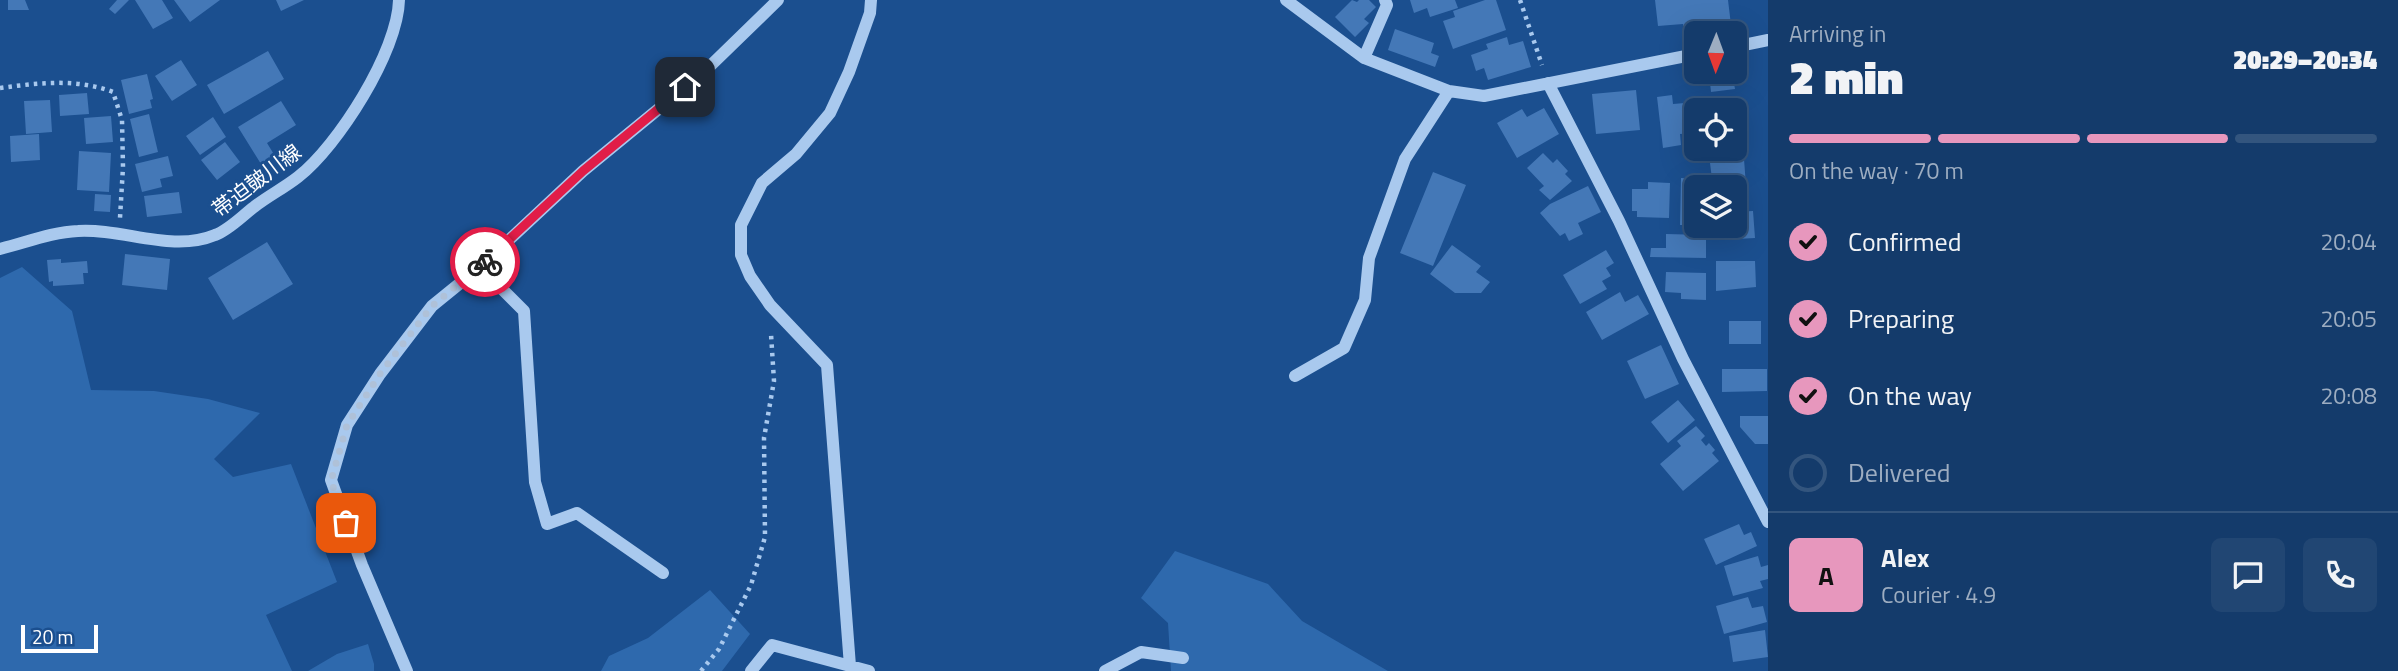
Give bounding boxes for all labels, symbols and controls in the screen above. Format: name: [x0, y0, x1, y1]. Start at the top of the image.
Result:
text: Arriving in: [1789, 16, 1886, 51]
north arrow: [1684, 21, 1746, 84]
map controls: [1684, 21, 1747, 238]
text: 20:29–20:34: [2233, 40, 2377, 79]
text: 2 min: [1789, 42, 1903, 112]
pin: [655, 57, 715, 117]
icon: home: [666, 68, 704, 106]
button: locate: [1684, 98, 1747, 161]
street label: 帯迫皷川線: [204, 136, 308, 224]
text: On the way · 70 m: [1789, 153, 1964, 188]
button: layers: [1684, 175, 1747, 238]
text: Confirmed: [1848, 222, 1962, 261]
icon: check: [1789, 223, 1827, 261]
text: 20:04: [2320, 224, 2377, 259]
courier: [450, 227, 520, 297]
icon: bike: [466, 243, 504, 281]
text: Preparing: [1848, 299, 1954, 338]
icon: check: [1789, 300, 1827, 338]
text: 20:05: [2320, 301, 2377, 336]
text: On the way: [1848, 376, 1972, 415]
icon: check: [1789, 377, 1827, 415]
text: 20:08: [2320, 378, 2377, 413]
text: Delivered: [1848, 453, 1951, 492]
pin: [316, 493, 376, 553]
icon: bag: [327, 504, 365, 542]
text: Alex: [1881, 538, 1929, 577]
button: chat: [2211, 538, 2285, 612]
button: phone: [2303, 538, 2377, 612]
text: A: [1818, 556, 1834, 595]
text: Courier · 4.9: [1881, 577, 1996, 612]
scale bar: [21, 622, 98, 654]
text: 20 m: [32, 622, 73, 651]

